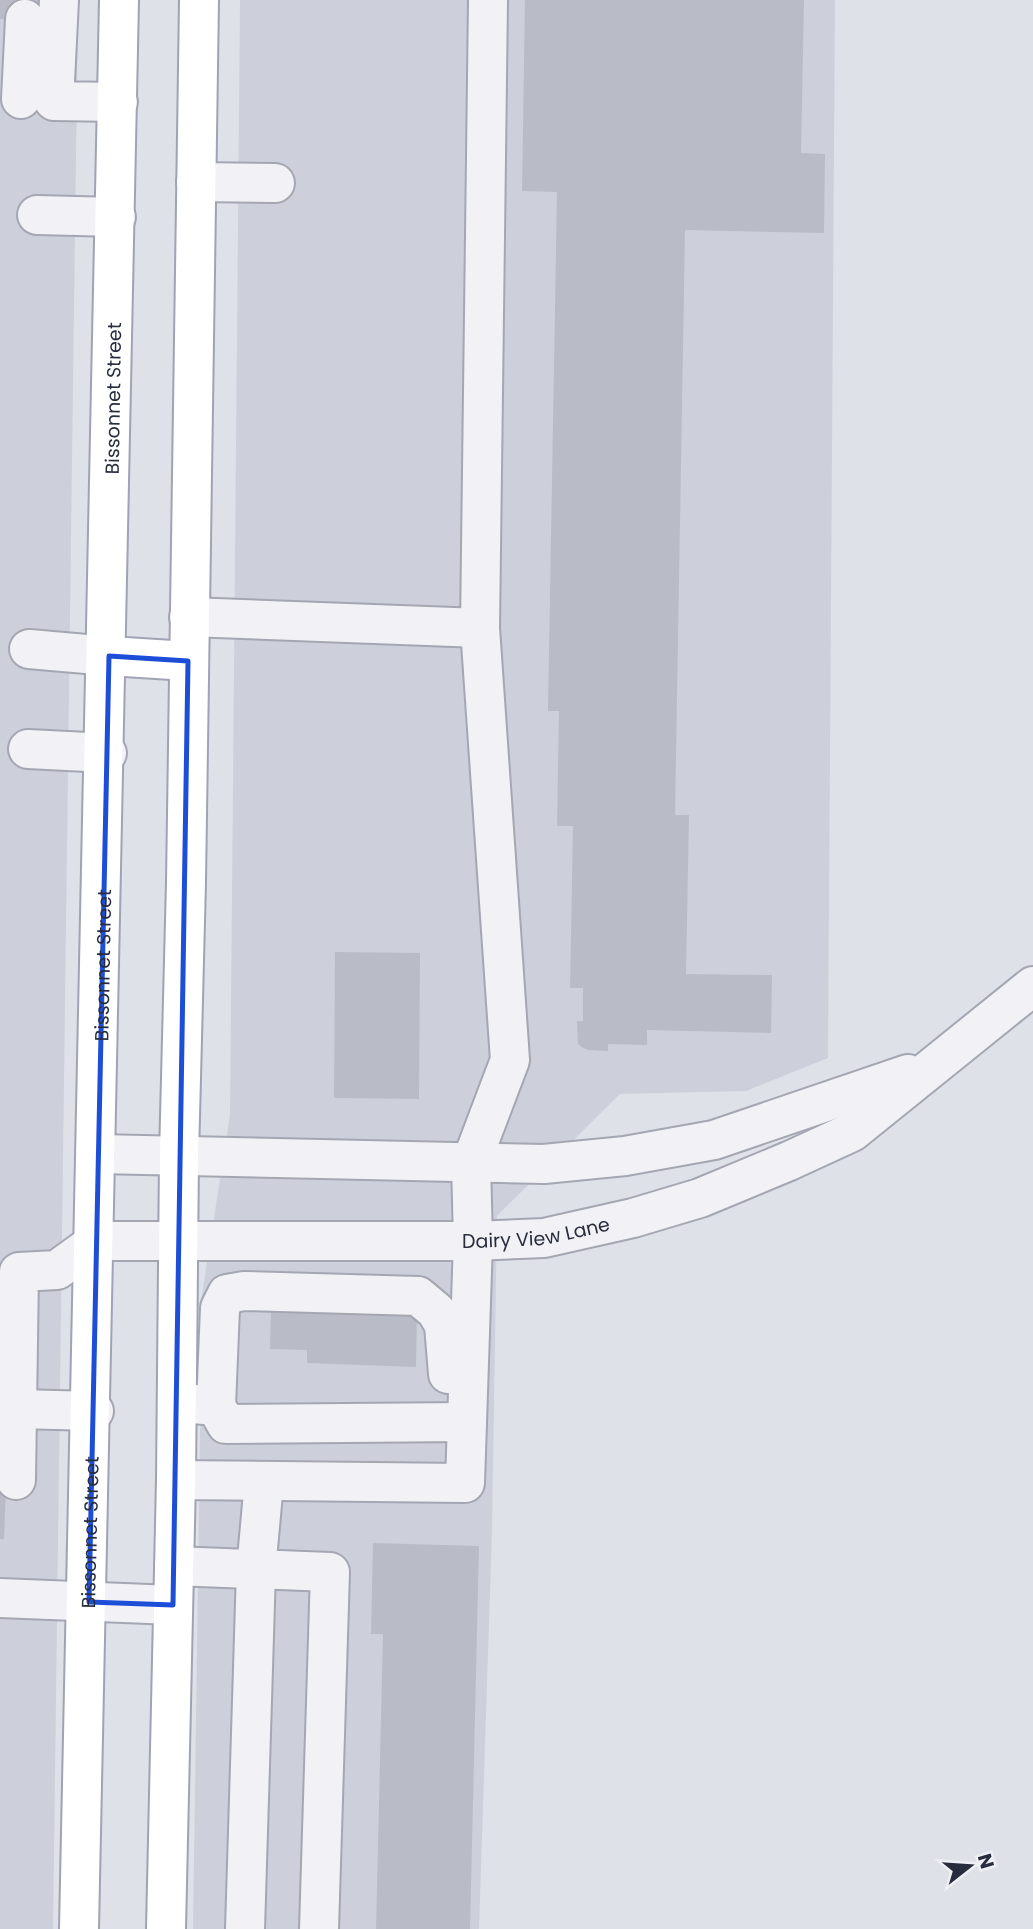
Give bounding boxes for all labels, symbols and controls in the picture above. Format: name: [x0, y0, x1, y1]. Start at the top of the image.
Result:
street label: Bissonnet Street: [99, 322, 128, 475]
street label: Bissonnet Street: [88, 889, 118, 1042]
street label: Dairy View Lane: [462, 1211, 612, 1255]
street label: Bissonnet Street: [75, 1456, 106, 1609]
north arrow: [935, 1831, 1005, 1901]
text: N: [971, 1850, 1001, 1872]

